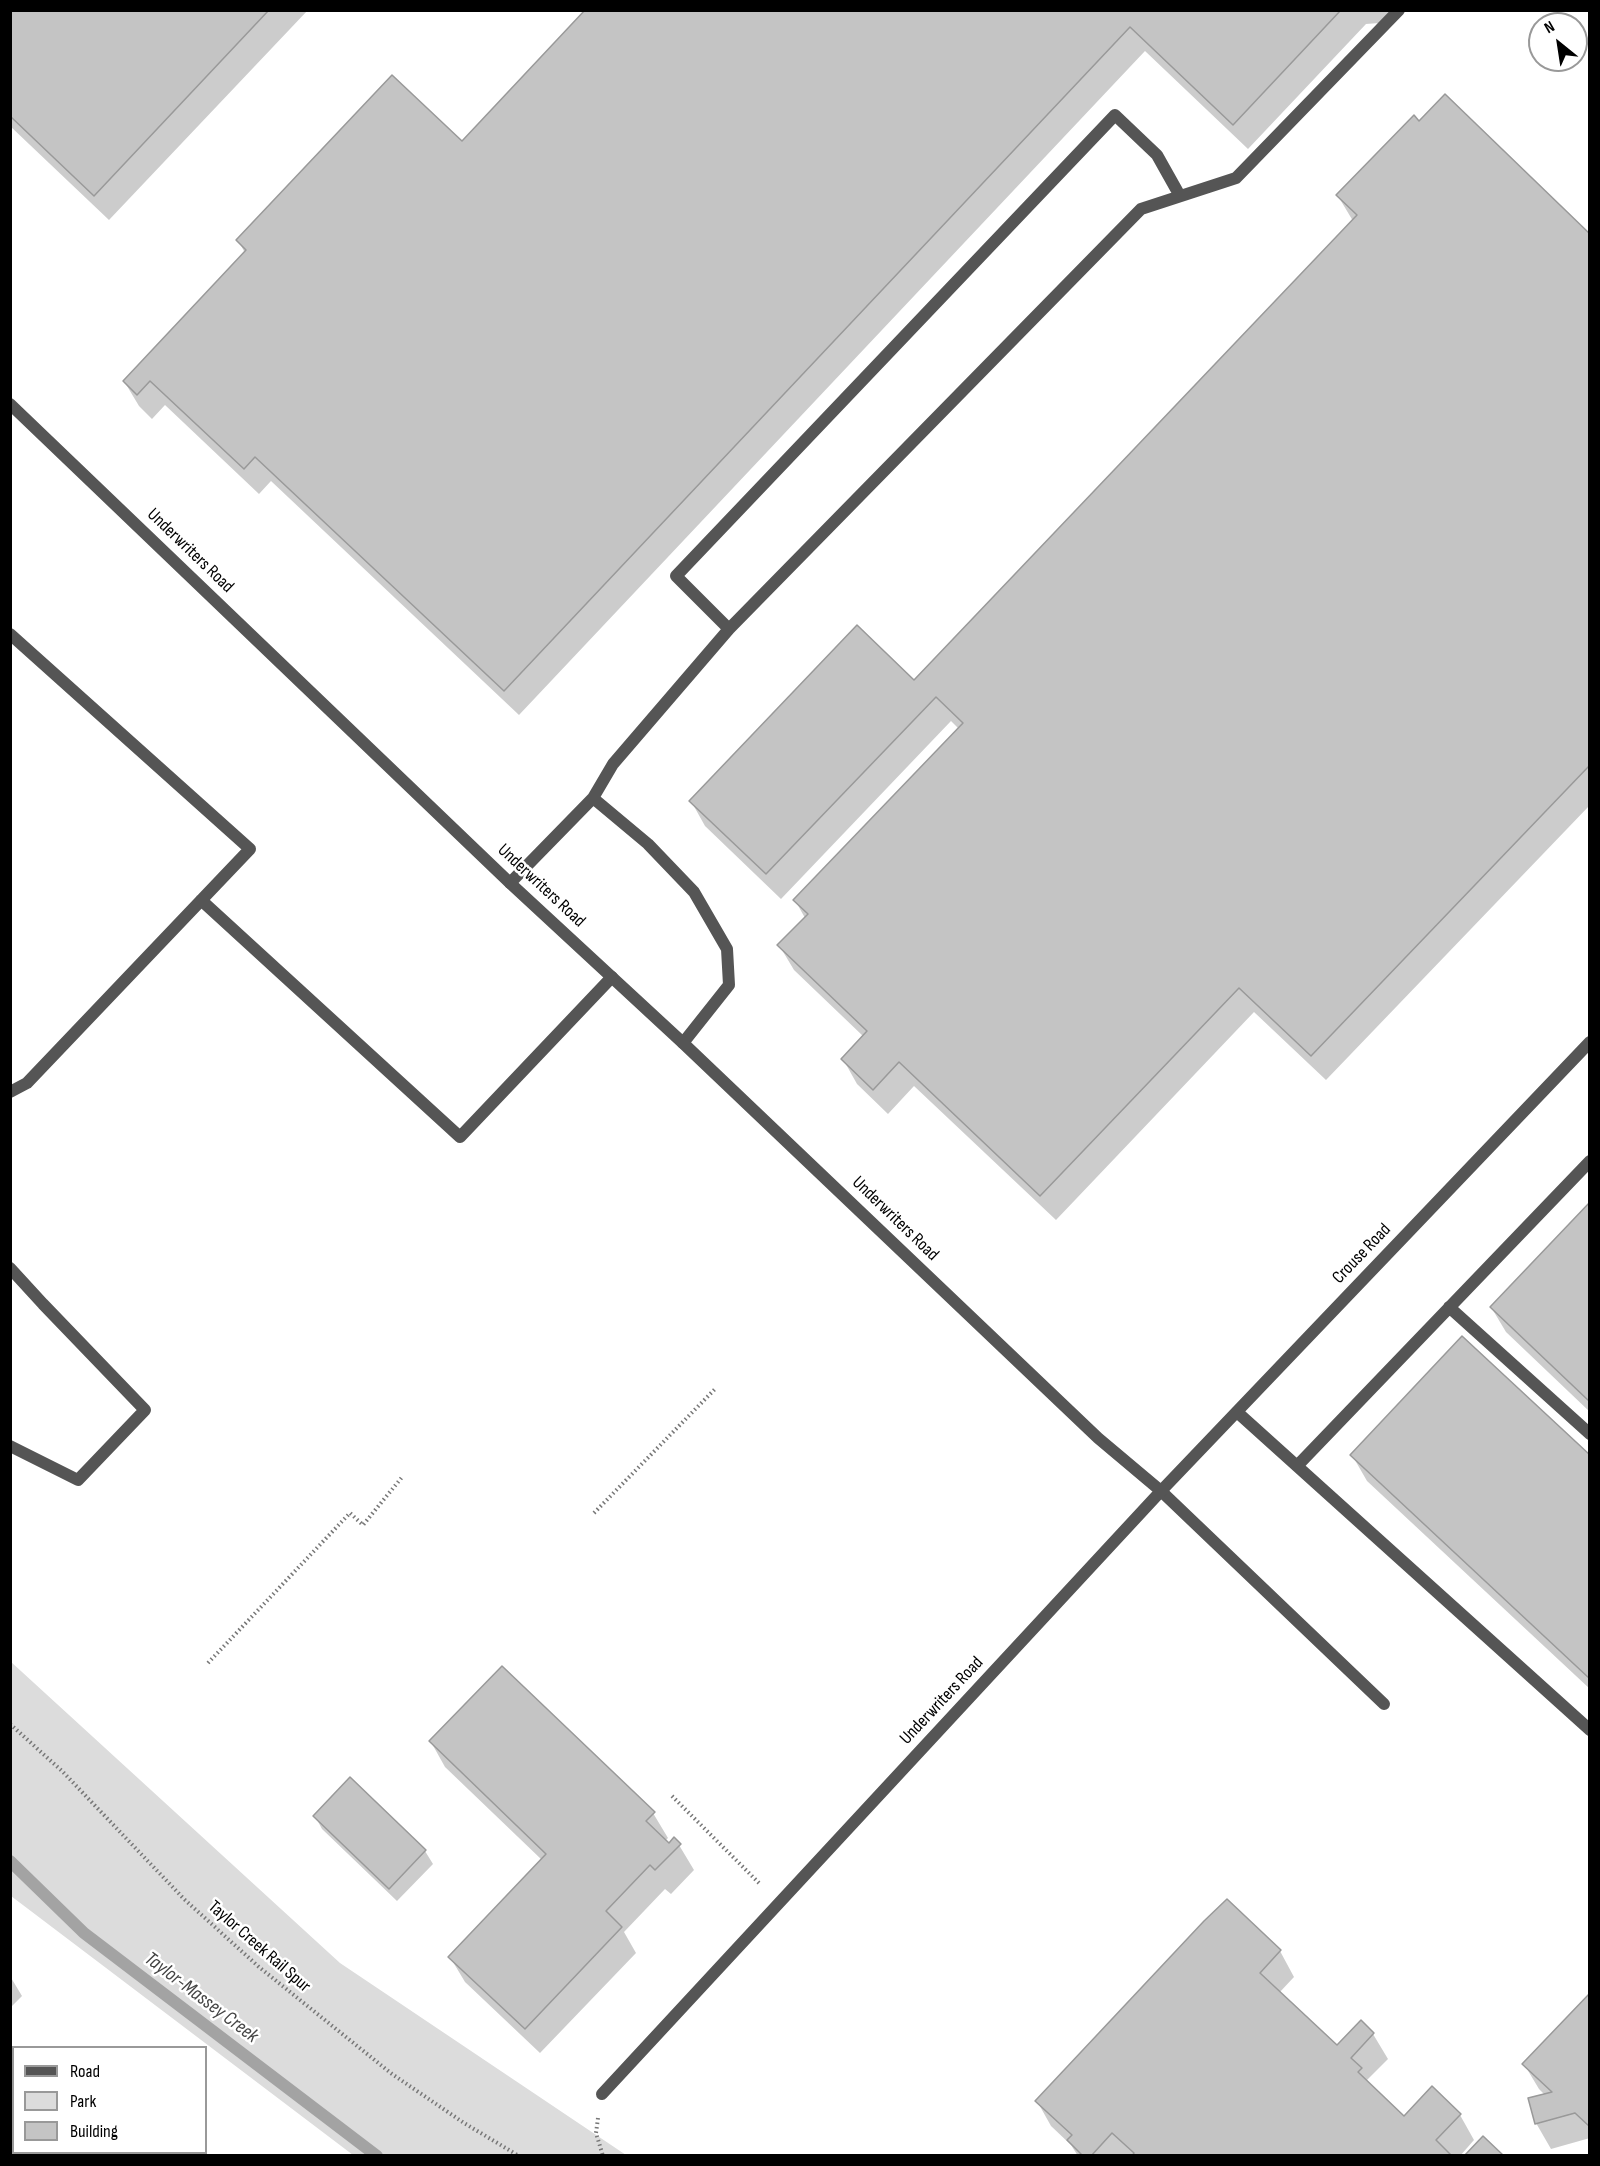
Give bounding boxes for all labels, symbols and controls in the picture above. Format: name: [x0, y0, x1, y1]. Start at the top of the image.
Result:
north arrow: [1528, 12, 1588, 72]
text: N: [1541, 17, 1558, 38]
street label: Underwriters Road: [142, 504, 238, 598]
street label: Underwriters Road: [493, 840, 589, 932]
street label: Underwriters Road: [847, 1172, 943, 1266]
street label: Crouse Road: [1328, 1219, 1396, 1289]
street label: Underwriters Road: [896, 1653, 988, 1749]
street label: Taylor Creek Rail Spur: [203, 1897, 315, 1997]
water label: Taylor-Massey Creek: [139, 1947, 263, 2049]
legend: [12, 2046, 207, 2154]
text: Road: [70, 2061, 100, 2082]
text: Park: [70, 2091, 96, 2112]
text: Building: [70, 2121, 118, 2142]

